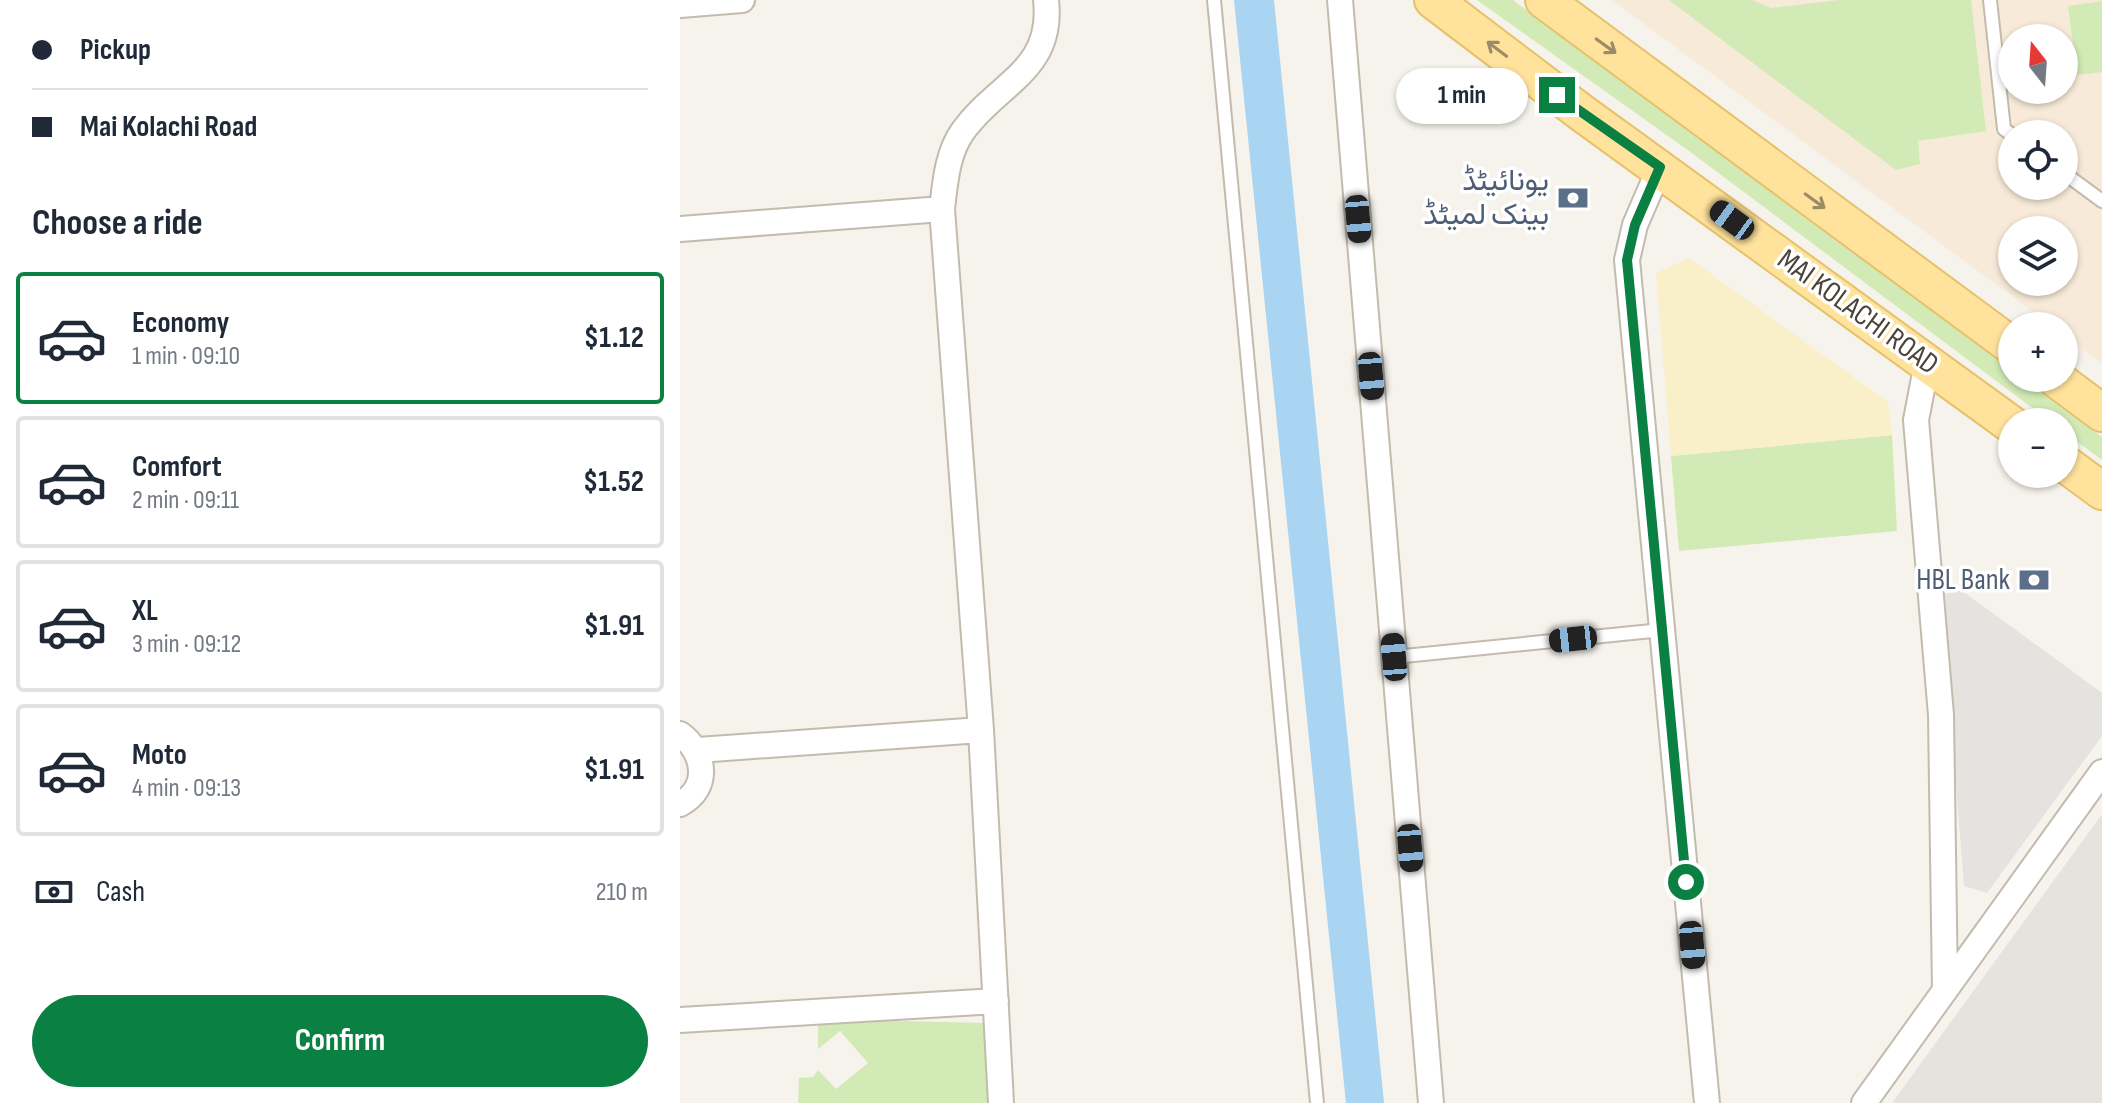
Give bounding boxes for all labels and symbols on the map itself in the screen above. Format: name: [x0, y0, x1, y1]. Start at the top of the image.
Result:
north arrow: [1998, 24, 2078, 104]
one-way arrow: [1595, 38, 1617, 55]
one-way arrow: [1487, 40, 1508, 57]
callout: 1 min: [1397, 67, 1529, 123]
route end: [1539, 77, 1575, 113]
place label: یونائیٹڈ بینک لمیٹڈ: [1423, 163, 1549, 233]
bank icon: یونائیٹڈ بینک لمیٹڈ: [1556, 181, 1590, 215]
one-way arrow: [1804, 193, 1826, 209]
car: [1344, 194, 1372, 244]
car: [1706, 196, 1758, 244]
street label: MAI KOLACHI ROAD: [1771, 242, 1945, 382]
car: [1357, 351, 1385, 401]
place label: HBL Bank: [1916, 562, 2011, 598]
bank icon: HBL Bank: [2017, 563, 2051, 597]
car: [1548, 625, 1598, 653]
car: [1380, 632, 1408, 682]
car: [1396, 823, 1424, 873]
route start: [1668, 864, 1704, 900]
car: [1678, 920, 1706, 970]

